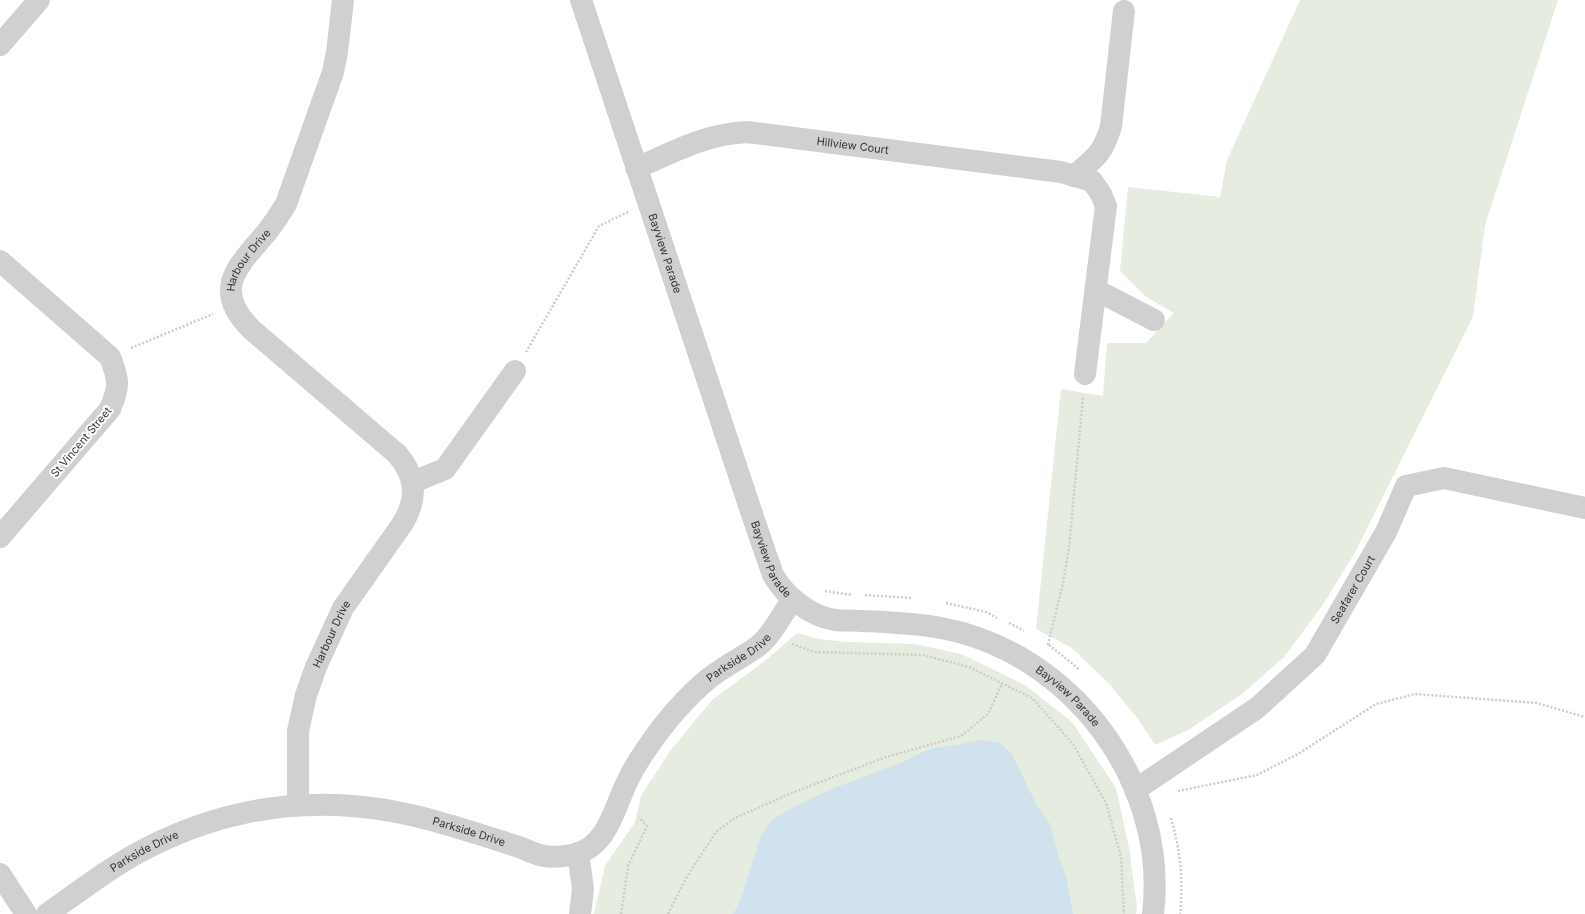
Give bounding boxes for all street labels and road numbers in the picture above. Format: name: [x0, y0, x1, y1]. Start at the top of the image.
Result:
street label: Hillview Court: [816, 134, 890, 157]
street label: Bayview Parade: [645, 212, 685, 295]
street label: Harbour Drive: [224, 226, 274, 292]
street label: St Vincent Street: [48, 404, 115, 480]
street label: Bayview Parade: [748, 519, 794, 601]
street label: Seafarer Court: [1327, 553, 1378, 626]
street label: Harbour Drive: [310, 597, 353, 670]
street label: Parkside Drive: [703, 631, 774, 685]
street label: Bayview Parade: [1033, 662, 1103, 729]
street label: Parkside Drive: [431, 814, 507, 849]
street label: Parkside Drive: [107, 827, 181, 875]

